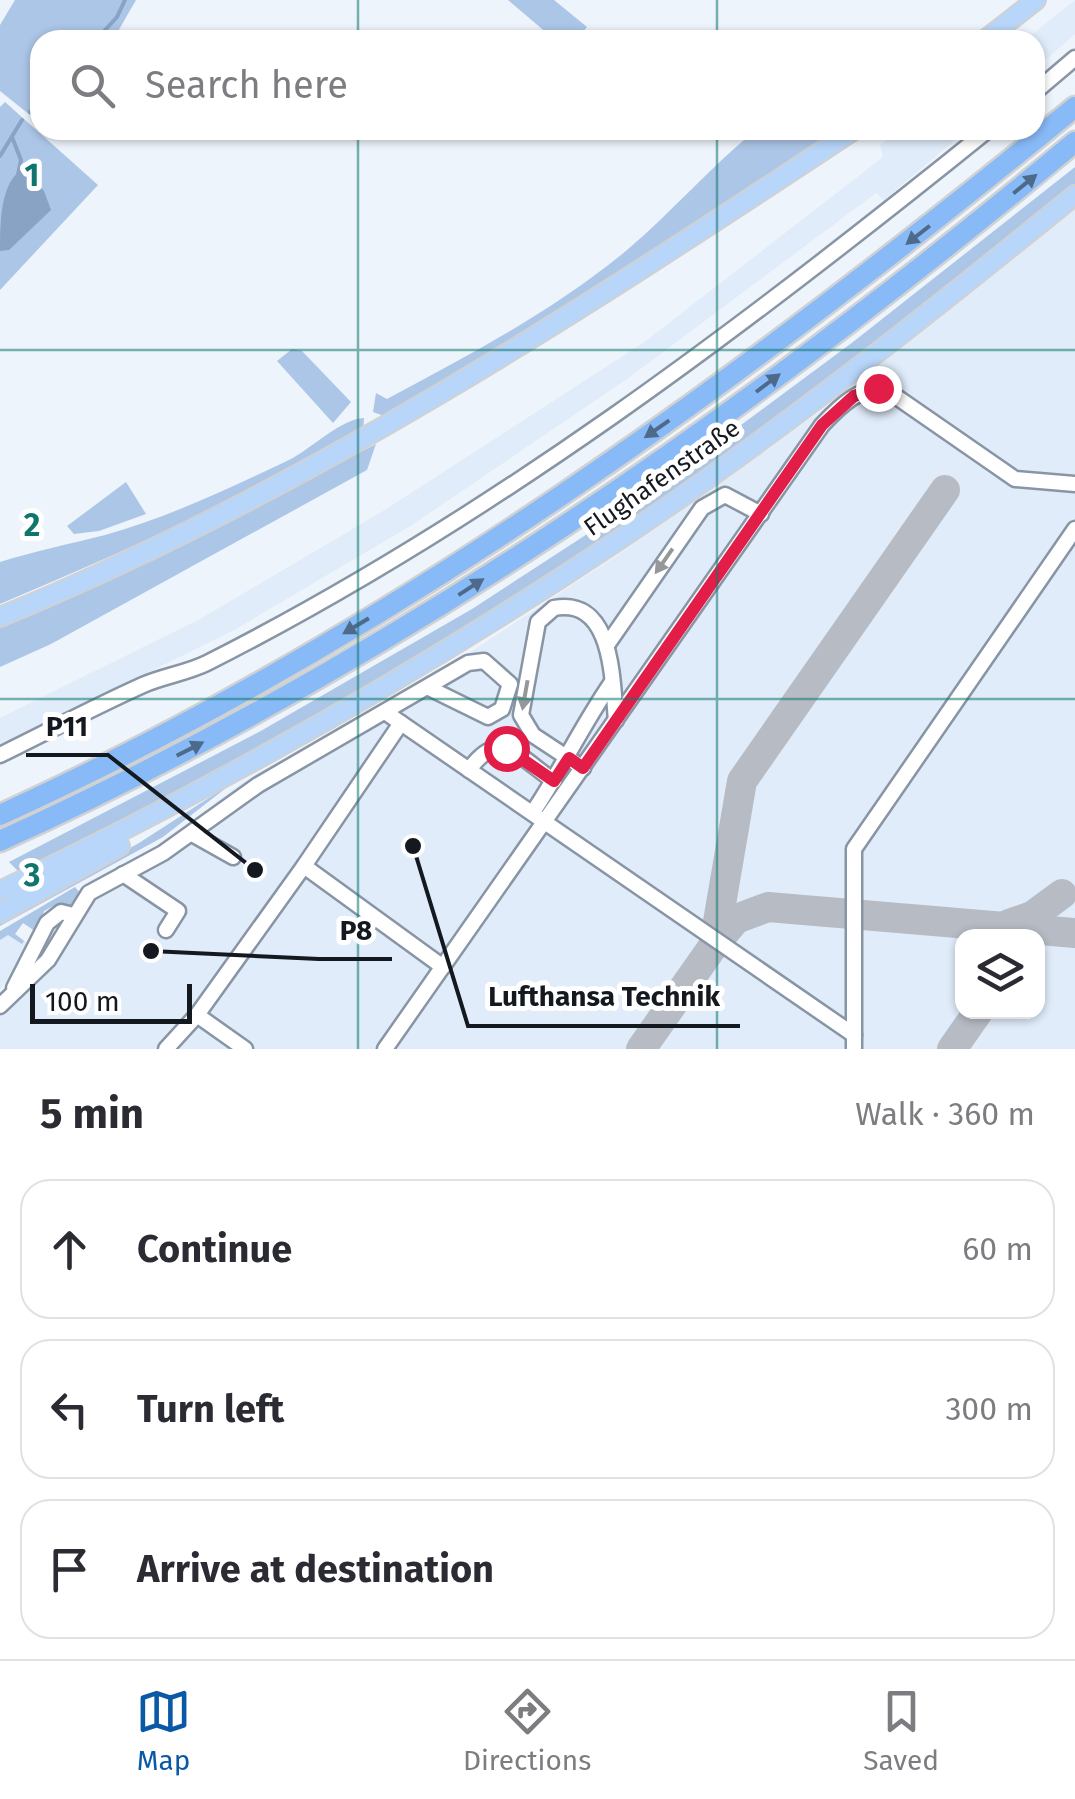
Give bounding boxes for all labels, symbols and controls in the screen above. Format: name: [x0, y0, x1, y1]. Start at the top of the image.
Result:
search box: [30, 30, 1045, 140]
icon: search: [65, 58, 120, 113]
text: Search here: [145, 62, 348, 108]
text: 1: [25, 156, 39, 194]
one-way arrow: [1012, 174, 1037, 195]
one-way arrow: [905, 224, 931, 245]
route end: [856, 366, 902, 412]
one-way arrow: [755, 374, 781, 394]
street label: Flughafenstraße: [578, 413, 746, 543]
one-way arrow: [644, 419, 670, 438]
text: 2: [24, 506, 40, 544]
one-way arrow: [655, 547, 674, 574]
one-way arrow: [457, 578, 485, 596]
one-way arrow: [342, 617, 370, 634]
one-way arrow: [517, 680, 532, 711]
callout: P11: [26, 697, 108, 755]
text: P11: [46, 710, 88, 743]
route start: [484, 726, 530, 772]
one-way arrow: [176, 741, 205, 758]
text: 3: [23, 856, 40, 894]
callout: P8: [319, 901, 392, 959]
text: P8: [340, 914, 372, 947]
map controls: [955, 929, 1045, 1019]
button: layers: [955, 929, 1045, 1019]
callout: Lufthansa Technik: [468, 968, 740, 1026]
scale bar: [30, 979, 192, 1024]
text: Lufthansa Technik: [488, 980, 720, 1013]
text: 100 m: [45, 985, 120, 1018]
text: 5 min: [40, 1089, 144, 1139]
text: Walk · 360 m: [855, 1095, 1035, 1133]
icon: ahead: [42, 1222, 97, 1277]
text: Continue: [137, 1226, 292, 1272]
text: 60 m: [962, 1230, 1033, 1268]
icon: left: [42, 1382, 97, 1437]
text: Turn left: [137, 1386, 284, 1432]
text: 300 m: [945, 1390, 1033, 1428]
icon: arrive: [42, 1542, 97, 1597]
text: Arrive at destination: [137, 1546, 494, 1592]
tab: Map: [136, 1684, 191, 1777]
tab: Directions: [463, 1684, 591, 1777]
tab: Saved: [863, 1684, 939, 1777]

